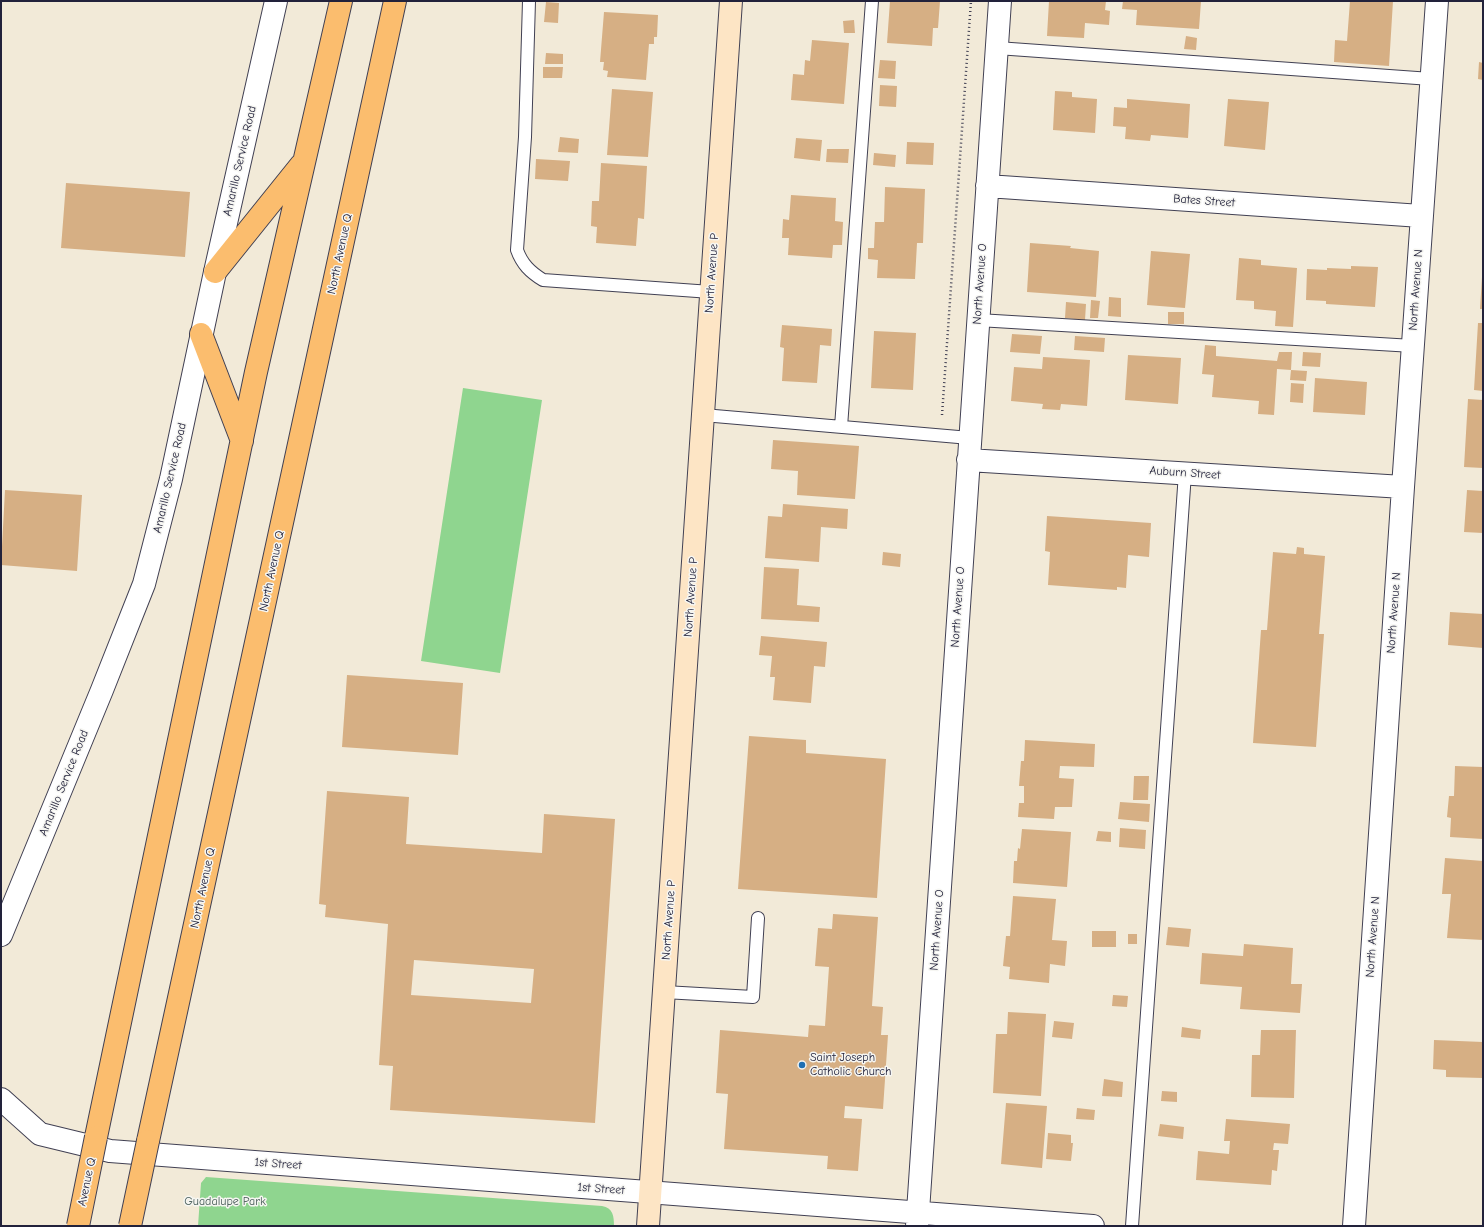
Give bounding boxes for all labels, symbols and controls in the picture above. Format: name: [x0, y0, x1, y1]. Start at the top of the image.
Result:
street label: Amarillo Service Road: [220, 104, 260, 218]
street label: Bates Street: [1173, 192, 1235, 210]
street label: North Avenue Q: [324, 212, 356, 296]
street label: North Avenue P: [702, 233, 722, 313]
street label: North Avenue O: [970, 243, 990, 325]
street label: North Avenue N: [1406, 249, 1426, 331]
street label: Amarillo Service Road: [150, 421, 190, 535]
street label: Auburn Street: [1149, 463, 1221, 483]
street label: North Avenue Q: [256, 529, 288, 613]
street label: North Avenue P: [681, 557, 701, 637]
street label: North Avenue O: [948, 566, 968, 648]
street label: North Avenue N: [1384, 572, 1404, 654]
street label: Amarillo Service Road: [36, 728, 92, 838]
street label: North Avenue Q: [187, 846, 219, 930]
street label: North Avenue P: [659, 880, 679, 960]
street label: North Avenue O: [927, 889, 947, 971]
street label: North Avenue N: [1363, 896, 1383, 978]
place label: Saint Joseph Catholic Church: [810, 1051, 891, 1079]
marker: Saint Joseph Catholic Church: [797, 1060, 807, 1070]
street label: 1st Street: [254, 1155, 302, 1173]
street label: Avenue Q: [75, 1157, 99, 1207]
street label: 1st Street: [577, 1180, 625, 1198]
park label: Guadalupe Park: [184, 1195, 266, 1209]

